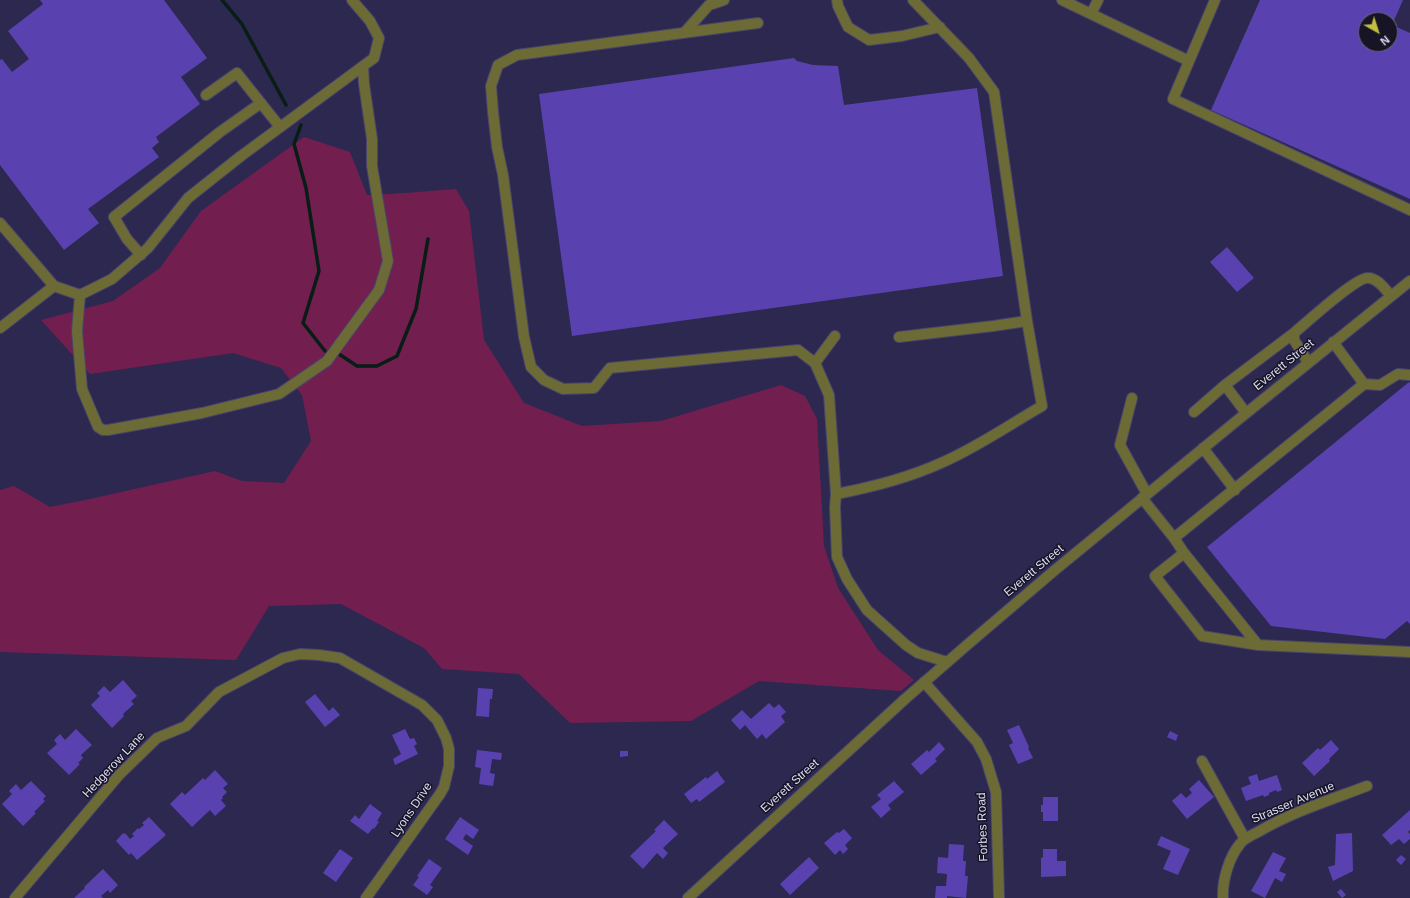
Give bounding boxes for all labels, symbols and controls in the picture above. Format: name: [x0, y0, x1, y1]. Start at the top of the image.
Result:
north arrow: [1358, 12, 1398, 52]
text: N: [1378, 33, 1392, 48]
street label: Everett Street: [1251, 336, 1317, 394]
street label: Everett Street: [1001, 542, 1067, 600]
street label: Hedgerow Lane: [80, 729, 148, 801]
street label: Everett Street: [758, 756, 822, 816]
street label: Strasser Avenue: [1249, 779, 1337, 827]
street label: Lyons Drive: [388, 780, 436, 840]
street label: Forbes Road: [975, 792, 991, 862]

